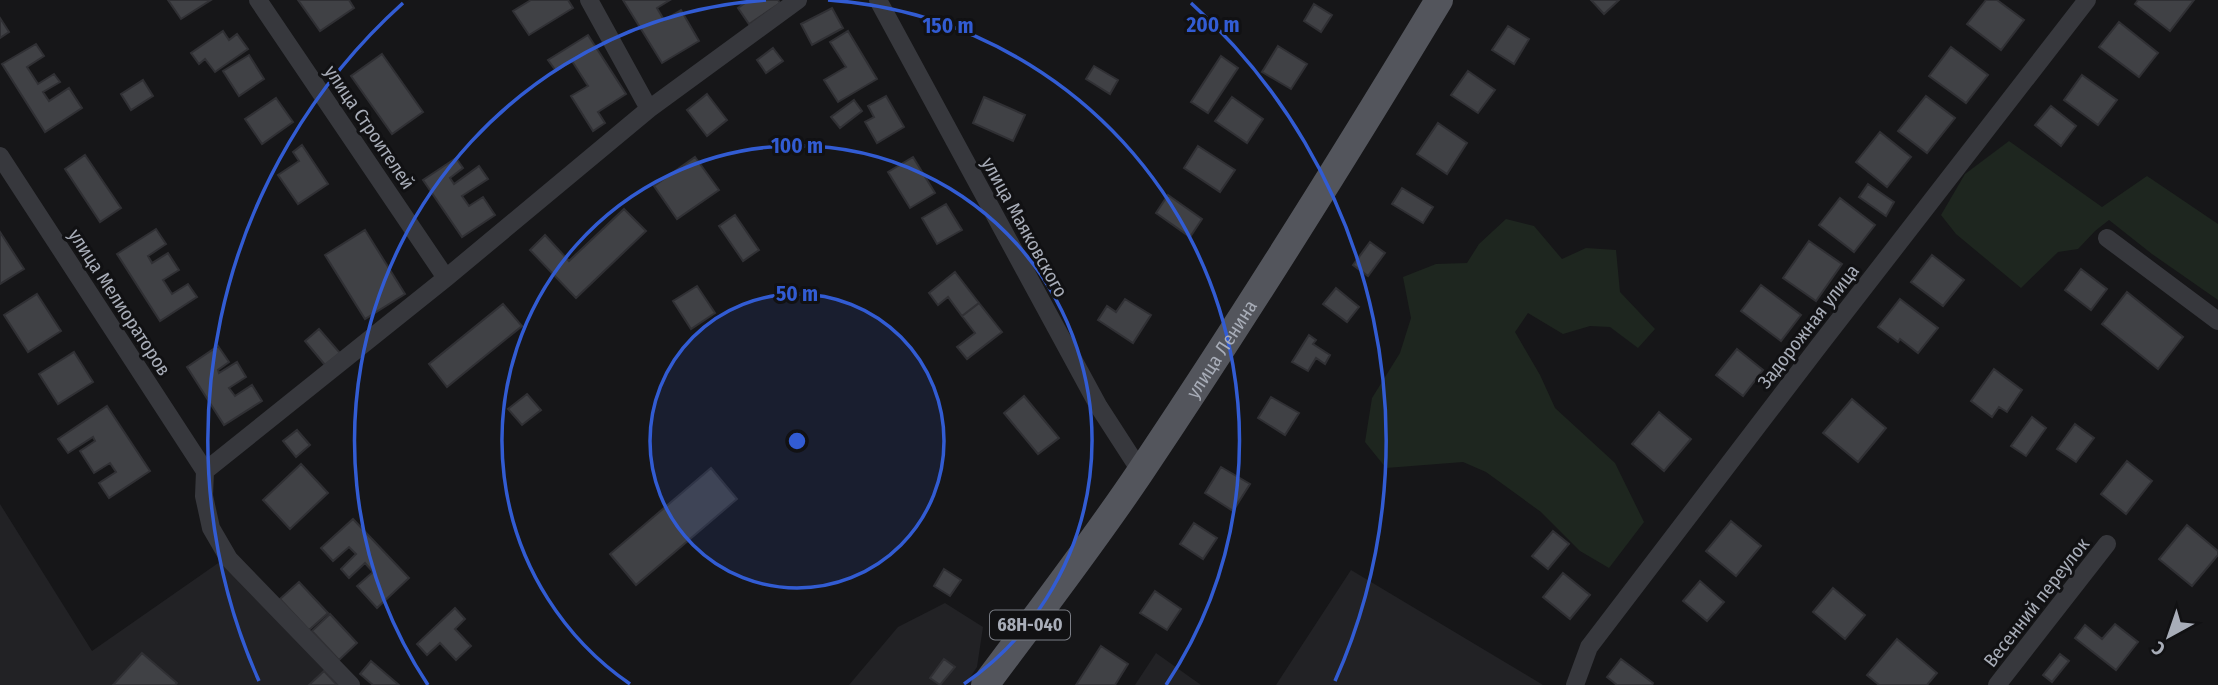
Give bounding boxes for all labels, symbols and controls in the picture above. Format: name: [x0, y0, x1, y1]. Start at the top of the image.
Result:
text: 200 m: [1185, 12, 1240, 38]
text: 150 m: [922, 13, 974, 39]
street label: улица Строителей: [320, 61, 420, 194]
text: 100 m: [771, 133, 823, 159]
street label: улица Маяковского: [977, 153, 1073, 301]
street label: улица Мелиораторов: [64, 225, 176, 380]
street label: Задорожная улица: [1753, 260, 1864, 393]
text: 50 m: [776, 281, 818, 307]
street label: улица Ленина: [1182, 296, 1262, 403]
centre of rings: [785, 429, 809, 453]
street label: Весенний переулок: [1979, 533, 2094, 672]
north arrow: [2134, 601, 2204, 671]
road number: 68Н-040: [990, 610, 1070, 640]
text: С: [2147, 637, 2170, 661]

